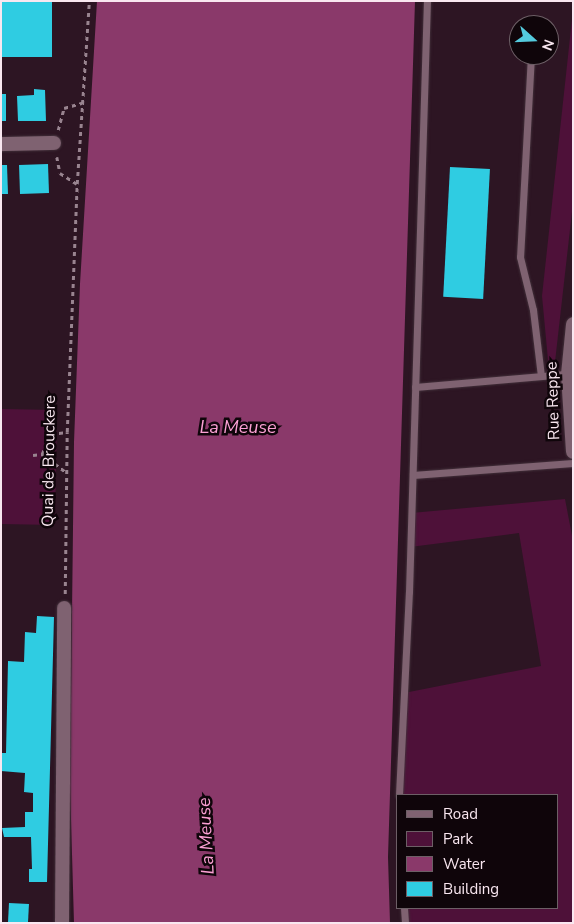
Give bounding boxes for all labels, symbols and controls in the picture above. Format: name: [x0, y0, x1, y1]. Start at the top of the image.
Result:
north arrow: [509, 15, 559, 65]
text: N: [537, 37, 558, 53]
street label: Rue Reppe: [542, 361, 564, 441]
street label: Quai de Brouckere: [38, 395, 60, 527]
water label: La Meuse: [199, 416, 277, 438]
legend: [396, 794, 559, 909]
water label: La Meuse: [193, 797, 219, 875]
text: Road: [443, 804, 478, 824]
text: Park: [443, 829, 473, 849]
text: Water: [443, 854, 485, 874]
text: Building: [443, 879, 499, 899]

